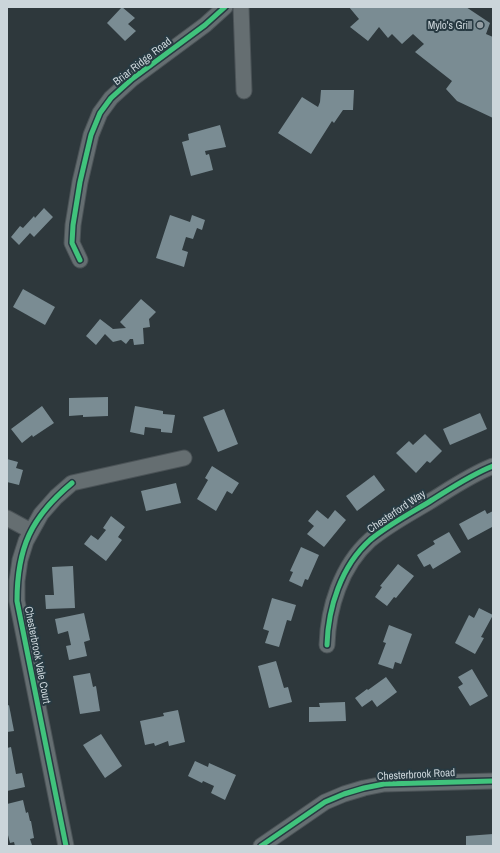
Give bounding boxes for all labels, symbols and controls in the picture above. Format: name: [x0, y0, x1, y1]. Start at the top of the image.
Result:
place label: Mylo's Grill: [428, 18, 472, 32]
marker: Mylo's Grill: [475, 20, 485, 30]
street label: Briar Ridge Road: [110, 34, 174, 88]
street label: Chesterford Way: [364, 486, 428, 536]
street label: Chesterbrook Vale Court: [22, 605, 54, 705]
street label: Chesterbrook Road: [377, 765, 455, 783]

